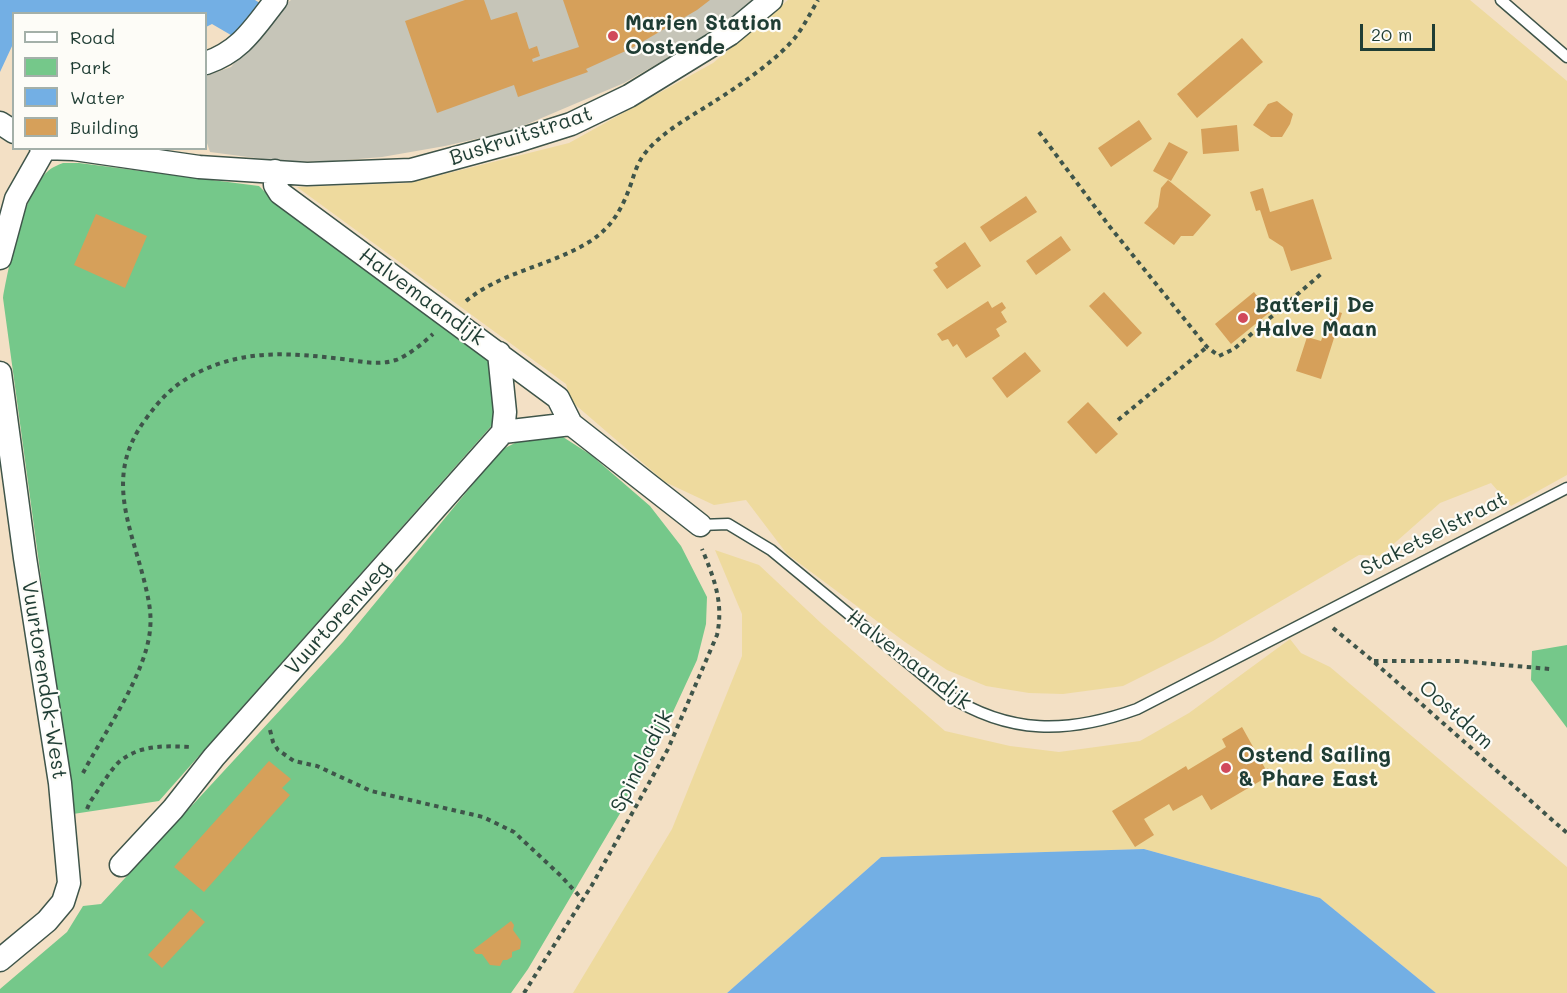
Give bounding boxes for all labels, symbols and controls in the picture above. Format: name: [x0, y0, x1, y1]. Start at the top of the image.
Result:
place label: Marien Station Oostende: [625, 11, 782, 61]
legend: [12, 12, 207, 150]
scale bar: [1363, 12, 1438, 50]
text: 20 m: [1371, 22, 1412, 46]
text: Road: [70, 25, 115, 49]
marker: Marien Station Oostende: [606, 29, 620, 43]
text: Park: [70, 55, 111, 79]
text: Water: [70, 85, 125, 109]
street label: Buskruitstraat: [446, 101, 596, 171]
text: Building: [70, 115, 138, 139]
street label: Halvemaandijk: [354, 243, 490, 351]
place label: Batterij De Halve Maan: [1255, 293, 1377, 343]
marker: Batterij De Halve Maan: [1236, 311, 1250, 325]
street label: Staketselstraat: [1356, 486, 1512, 582]
street label: Vuurtorenweg: [280, 556, 396, 680]
street label: Vuurtorendok-West: [16, 579, 72, 781]
street label: Halvemaandijk: [842, 605, 976, 715]
street label: Oostdam: [1414, 675, 1498, 755]
street label: Spinoladijk: [605, 706, 679, 816]
place label: Ostend Sailing & Phare East: [1238, 743, 1391, 793]
marker: Ostend Sailing & Phare East: [1219, 761, 1233, 775]

